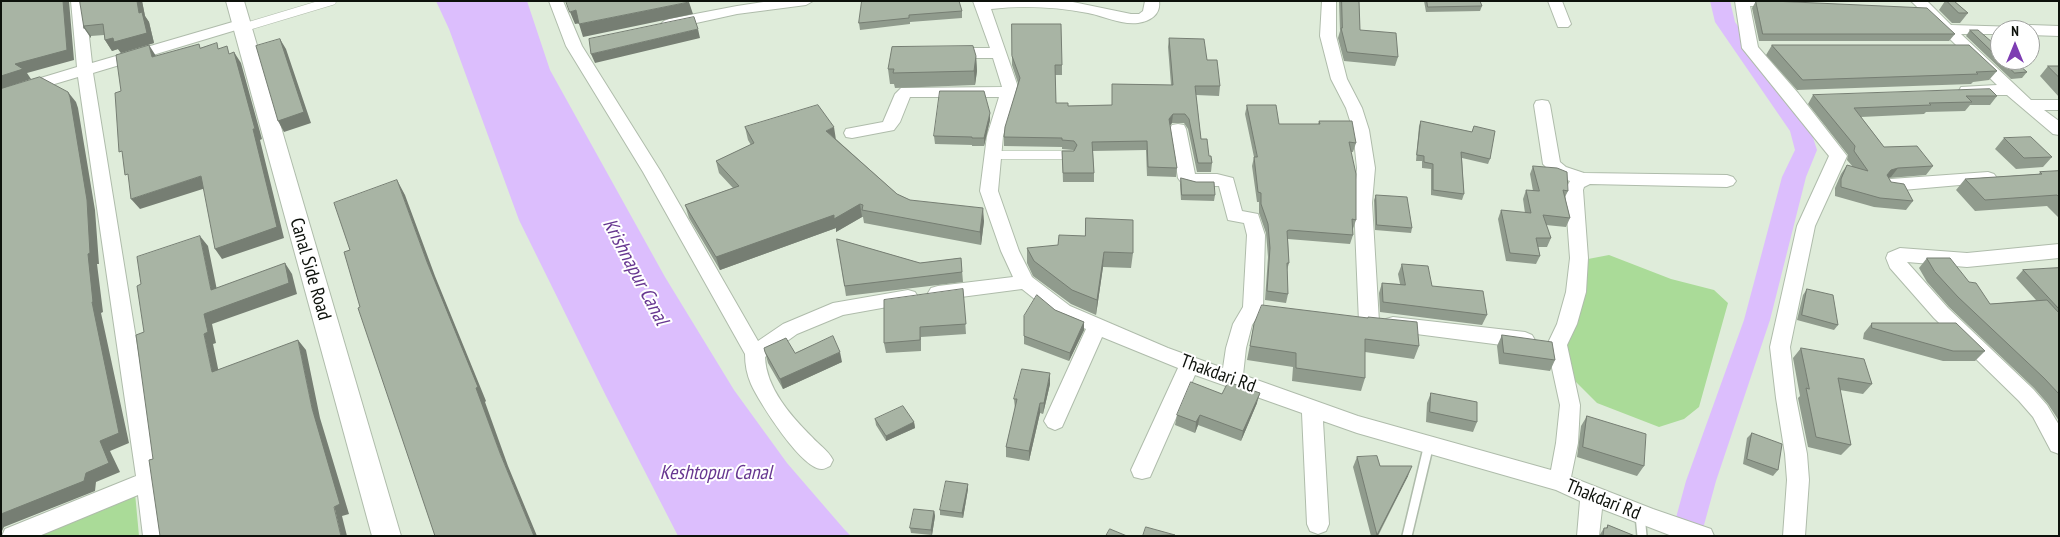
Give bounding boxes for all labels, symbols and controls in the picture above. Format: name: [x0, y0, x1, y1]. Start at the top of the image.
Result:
north arrow: [1990, 20, 2040, 70]
text: N: [2011, 22, 2019, 40]
street label: Canal Side Road: [285, 215, 335, 323]
water label: Krishnapur Canal: [597, 215, 673, 329]
street label: Thakdari Rd: [1177, 350, 1259, 398]
water label: Keshtopur Canal: [660, 461, 772, 485]
street label: Thakdari Rd: [1562, 475, 1644, 525]

